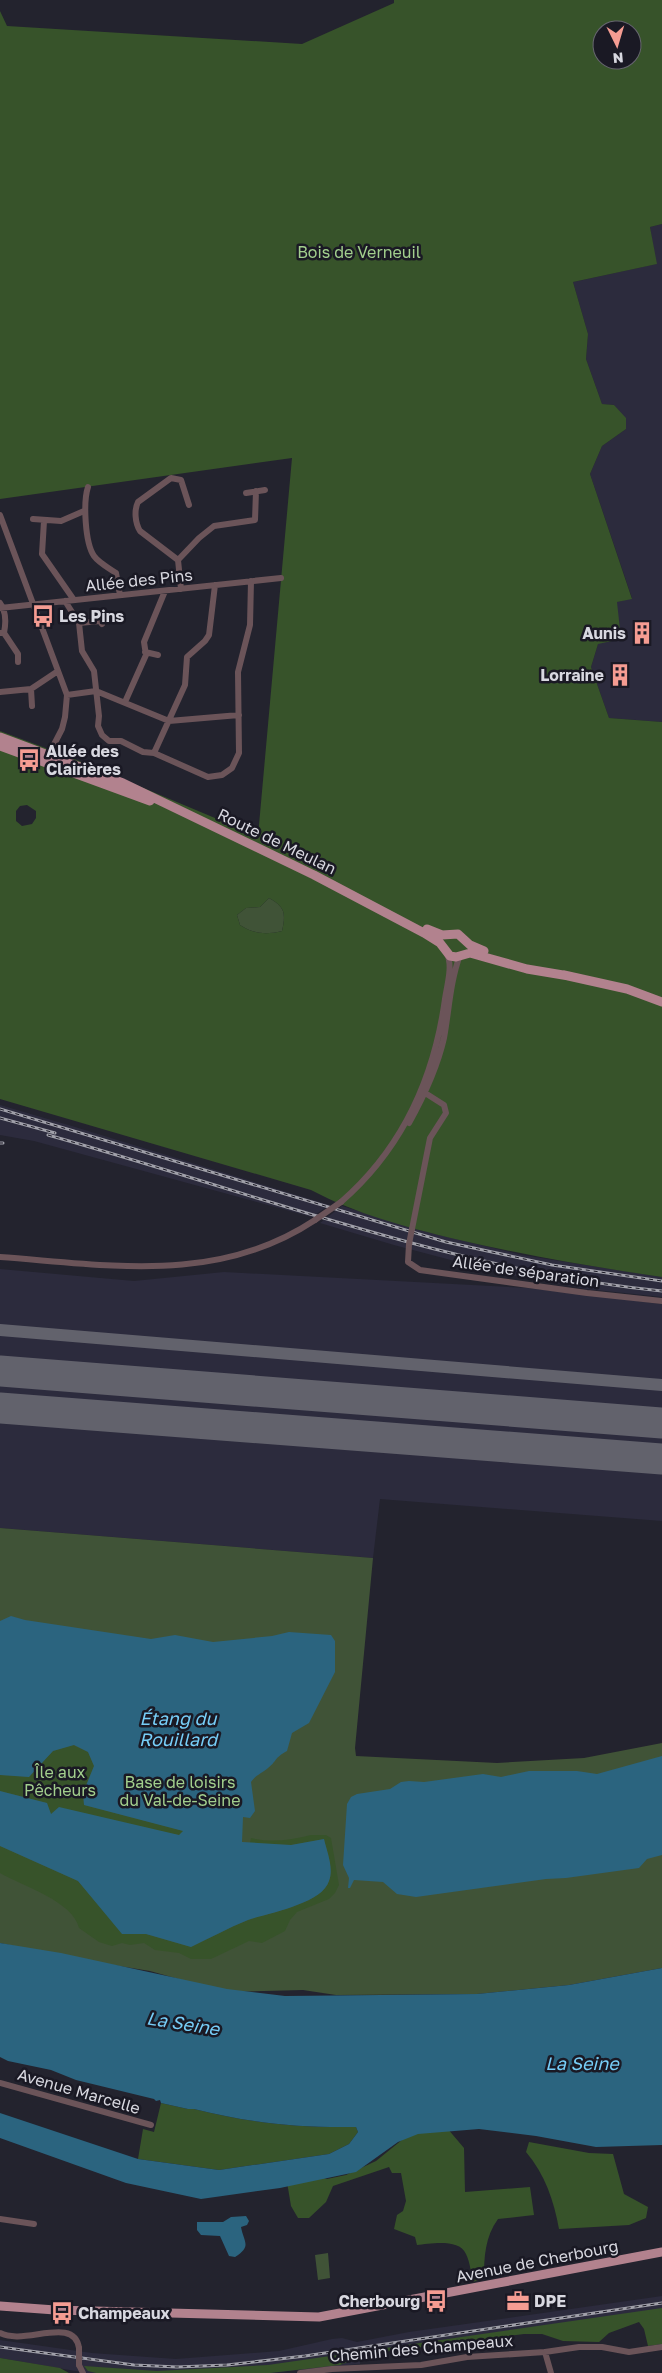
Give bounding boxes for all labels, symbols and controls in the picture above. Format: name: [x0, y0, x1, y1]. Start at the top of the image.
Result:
north arrow: [592, 20, 642, 70]
text: N: [612, 50, 624, 67]
park label: Bois de Verneuil: [297, 242, 421, 262]
street label: Allée des Pins: [84, 564, 194, 596]
bus stop icon: Les Pins: [30, 603, 56, 629]
place label: Les Pins: [59, 606, 124, 626]
building icon: Aunis: [629, 620, 655, 646]
place label: Aunis: [582, 623, 626, 643]
building icon: Lorraine: [607, 662, 633, 688]
place label: Lorraine: [540, 665, 604, 685]
place label: Allée des Clairières: [46, 741, 121, 779]
bus stop icon: Allée des Clairières: [16, 747, 42, 773]
street label: Route de Meulan: [214, 804, 340, 878]
street label: Allée de séparation: [451, 1251, 601, 1291]
water label: Étang du Rouillard: [139, 1707, 219, 1750]
park label: Île aux Pêcheurs: [24, 1762, 96, 1800]
park label: Base de loisirs du Val-de-Seine: [119, 1772, 241, 1810]
water label: La Seine: [145, 2006, 223, 2040]
water label: La Seine: [545, 2052, 620, 2074]
street label: Avenue Marcelle: [15, 2064, 143, 2118]
street label: Avenue de Cherbourg: [454, 2235, 620, 2287]
bus stop icon: Cherbourg: [423, 2288, 449, 2314]
office icon: DPE: [505, 2288, 531, 2314]
place label: Cherbourg: [338, 2291, 420, 2311]
place label: DPE: [534, 2291, 566, 2311]
bus stop icon: Champeaux: [49, 2300, 75, 2326]
place label: Champeaux: [78, 2303, 170, 2323]
street label: Chemin des Champeaux: [328, 2330, 514, 2366]

